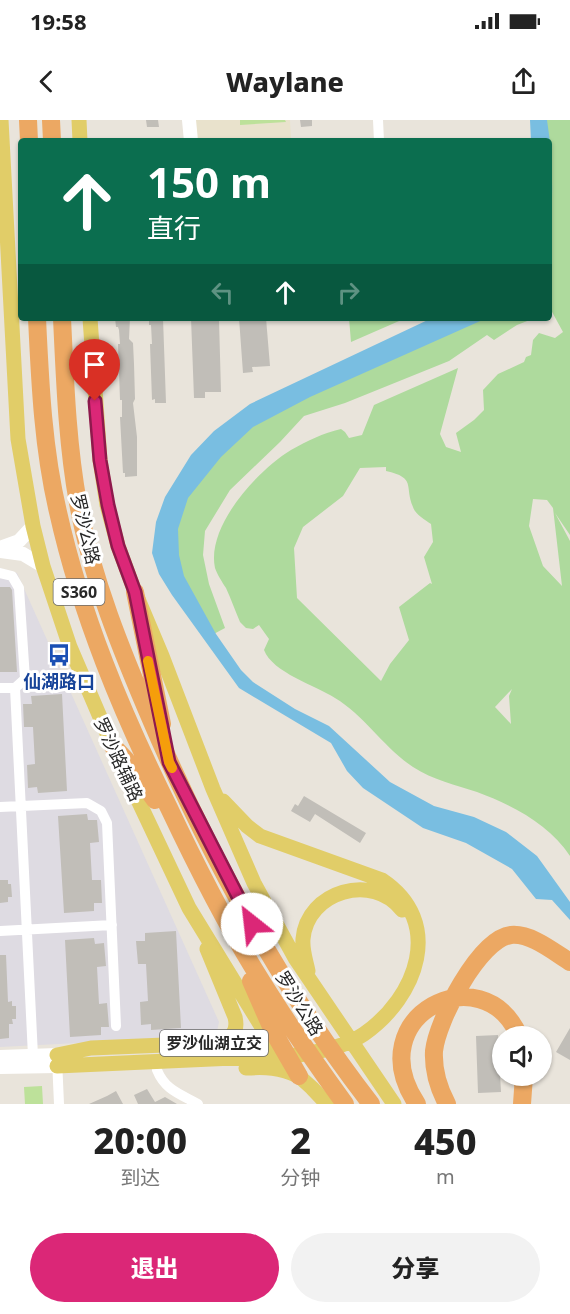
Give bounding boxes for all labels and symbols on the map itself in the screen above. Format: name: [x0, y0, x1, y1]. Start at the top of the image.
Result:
pin: [69, 339, 120, 401]
street label: 罗沙公路: [66, 491, 106, 567]
road number: S360: [54, 579, 104, 605]
bus stop icon: 仙湖路口: [46, 642, 72, 668]
place label: 仙湖路口: [23, 669, 95, 693]
street label: 罗沙路辅路: [89, 713, 149, 805]
position arrow: [220, 892, 284, 956]
street label: 罗沙公路: [271, 966, 329, 1040]
road number: 罗沙仙湖立交: [160, 1030, 268, 1056]

